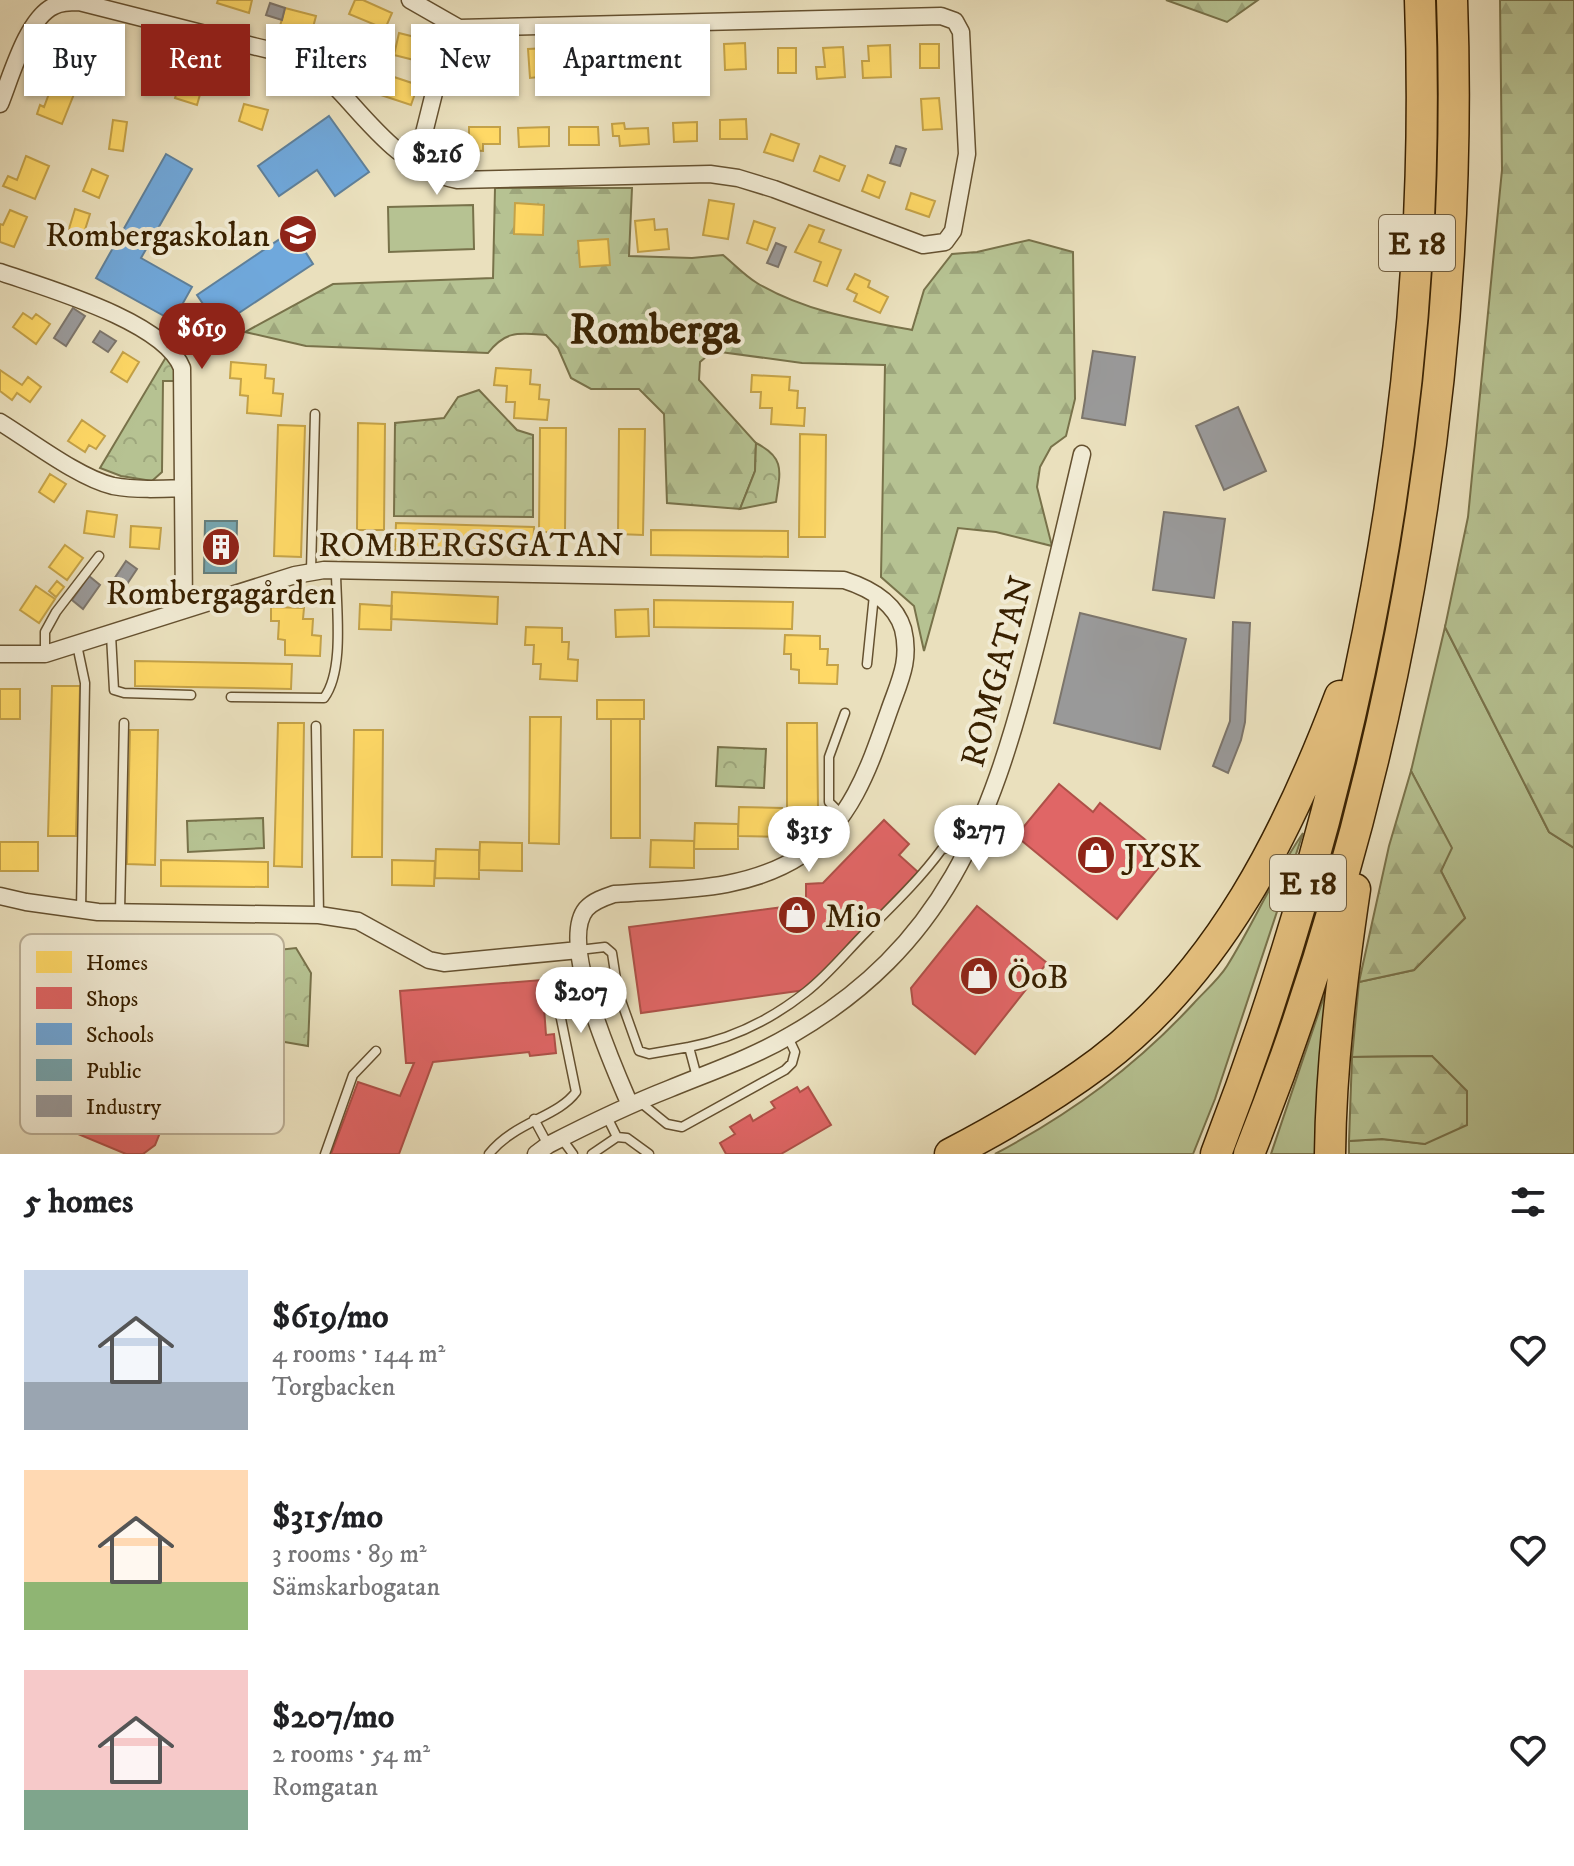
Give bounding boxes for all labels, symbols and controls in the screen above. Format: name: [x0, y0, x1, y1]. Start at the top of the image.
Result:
chip: Buy: [24, 24, 125, 96]
chip: Rent: [141, 24, 250, 96]
chip: Filters: [266, 24, 395, 96]
chip: New: [411, 24, 519, 96]
chip: Apartment: [535, 24, 710, 96]
pin: $216: [390, 129, 484, 197]
text: $216: [412, 138, 462, 171]
school or university icon: Rombergaskolan: [277, 213, 319, 255]
place label: Rombergaskolan: [45, 215, 270, 257]
road number: E 18: [1379, 215, 1455, 271]
pin: $619: [155, 303, 249, 371]
district label: Romberga: [570, 305, 741, 357]
text: $619: [177, 312, 227, 345]
street label: ROMBERGSGATAN: [318, 525, 624, 567]
building icon: Rombergagården: [200, 526, 242, 568]
street label: ROMGATAN: [952, 572, 1044, 772]
place label: Rombergagården: [106, 573, 336, 615]
pin: $277: [932, 805, 1026, 873]
pin: $315: [762, 806, 856, 874]
text: $277: [952, 814, 1006, 847]
text: $315: [786, 815, 832, 848]
shop icon: JYSK: [1075, 834, 1117, 876]
place label: JYSK: [1121, 836, 1201, 878]
road number: E 18: [1270, 855, 1346, 911]
shop icon: Mio: [776, 894, 818, 936]
place label: Mio: [825, 896, 881, 938]
legend: [20, 934, 284, 1134]
text: Homes: [86, 950, 148, 977]
shop icon: ÖoB: [958, 955, 1000, 997]
place label: ÖoB: [1007, 957, 1069, 999]
pin: $207: [534, 967, 628, 1035]
text: $207: [554, 976, 608, 1009]
text: Shops: [86, 986, 138, 1013]
text: Schools: [86, 1022, 154, 1049]
text: Public: [86, 1058, 141, 1085]
text: Industry: [86, 1094, 162, 1121]
icon: filters: [1506, 1180, 1550, 1224]
text: 5 homes: [24, 1181, 133, 1223]
text: $619/mo: [272, 1296, 389, 1338]
icon: home: [88, 1302, 184, 1398]
icon: heart: [1506, 1328, 1550, 1372]
text: 4 rooms · 144 m²: [272, 1338, 445, 1371]
text: Torgbacken: [272, 1371, 395, 1404]
text: $315/mo: [272, 1496, 383, 1538]
icon: home: [88, 1502, 184, 1598]
icon: heart: [1506, 1528, 1550, 1572]
text: 3 rooms · 89 m²: [272, 1538, 427, 1571]
text: Sämskarbogatan: [272, 1571, 440, 1604]
text: $207/mo: [272, 1696, 394, 1738]
icon: home: [88, 1702, 184, 1798]
icon: heart: [1506, 1728, 1550, 1772]
text: 2 rooms · 54 m²: [272, 1738, 430, 1771]
text: Romgatan: [272, 1771, 378, 1804]

